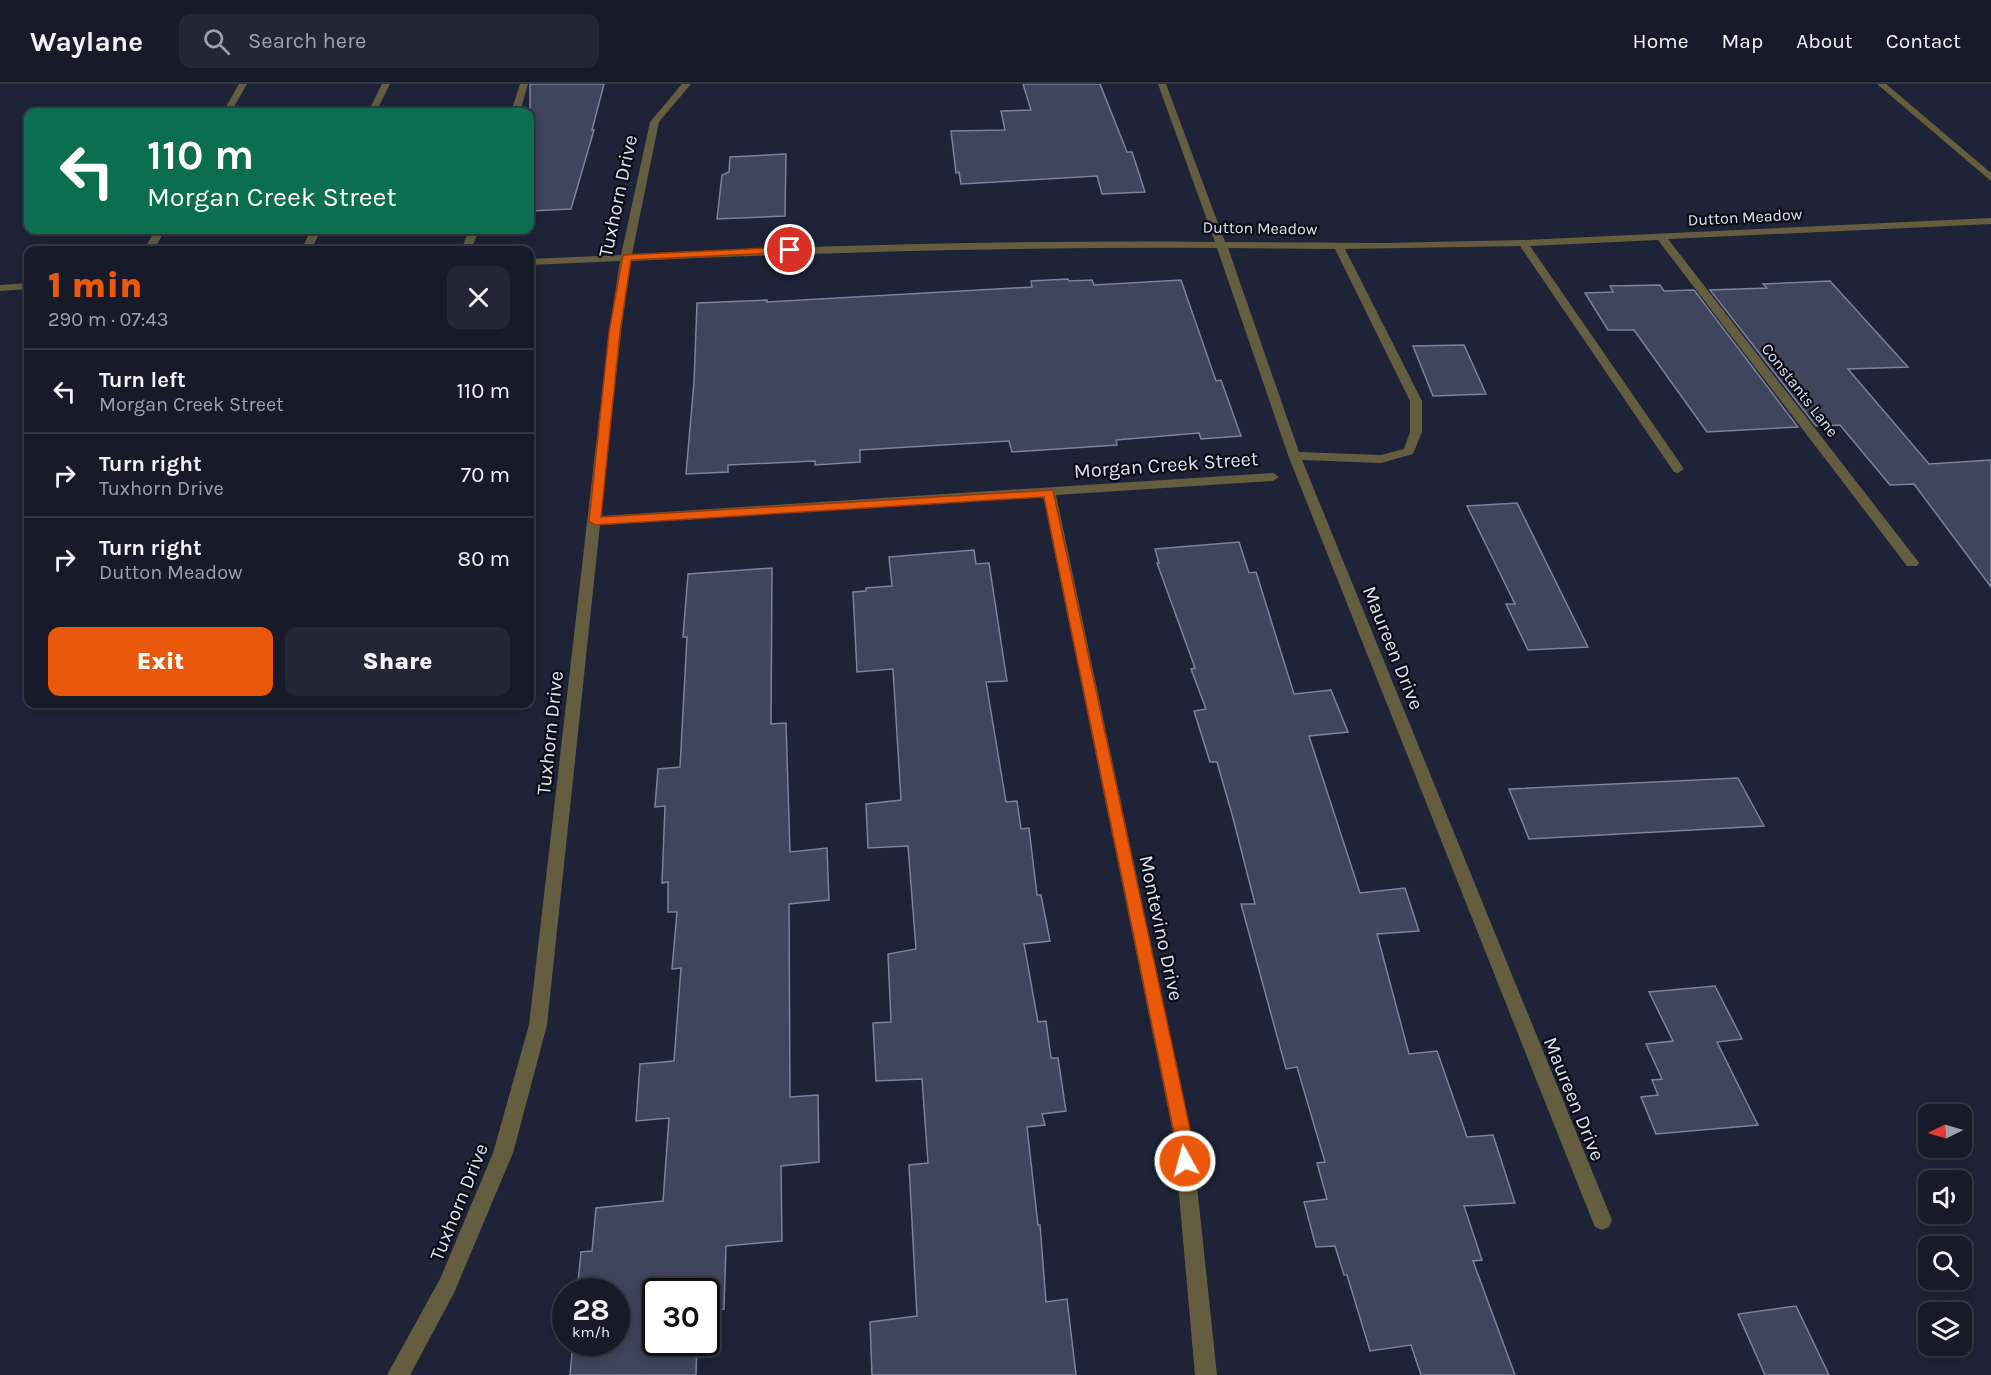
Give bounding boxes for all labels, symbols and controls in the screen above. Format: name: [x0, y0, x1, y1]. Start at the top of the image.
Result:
search box: [179, 14, 599, 68]
text: Waylane: [30, 25, 143, 58]
icon: search: [200, 25, 233, 58]
text: Search here: [248, 28, 366, 54]
text: Home: [1633, 29, 1689, 53]
text: Map: [1722, 29, 1763, 53]
text: About: [1796, 29, 1853, 53]
text: Contact: [1886, 29, 1961, 53]
text: 110 m: [147, 130, 254, 180]
icon: left: [48, 132, 126, 210]
street label: Tuxhorn Drive: [594, 133, 642, 259]
text: Morgan Creek Street: [147, 181, 397, 213]
street label: Dutton Meadow: [1687, 204, 1803, 229]
street label: Dutton Meadow: [1202, 217, 1318, 239]
pin: [764, 224, 815, 275]
icon: arrive: [773, 233, 806, 266]
text: 1 min: [48, 264, 142, 306]
button: close: [447, 266, 510, 329]
text: 290 m · 07:43: [48, 308, 168, 331]
street label: Constants Lane: [1758, 339, 1842, 441]
text: Turn left: [99, 367, 186, 393]
icon: left: [48, 375, 81, 408]
text: 110 m: [457, 378, 510, 404]
text: Morgan Creek Street: [99, 393, 284, 416]
street label: Morgan Creek Street: [1073, 447, 1259, 483]
text: Turn right: [99, 451, 202, 477]
icon: right: [48, 459, 81, 492]
text: 70 m: [461, 462, 510, 488]
text: Tuxhorn Drive: [99, 477, 224, 500]
text: Turn right: [99, 535, 202, 561]
icon: right: [48, 543, 81, 576]
text: 80 m: [458, 546, 510, 572]
text: Dutton Meadow: [99, 561, 243, 584]
street label: Maureen Drive: [1358, 583, 1428, 713]
button: Exit: [48, 627, 273, 696]
button: Share: [285, 627, 510, 696]
street label: Tuxhorn Drive: [532, 670, 568, 796]
street label: Montevino Drive: [1134, 853, 1188, 1003]
street label: Maureen Drive: [1539, 1034, 1609, 1164]
north arrow: [1918, 1104, 1972, 1158]
map controls: [1918, 1104, 1972, 1356]
position arrow: [1153, 1129, 1217, 1193]
street label: Tuxhorn Drive: [425, 1140, 493, 1264]
button: sound: [1918, 1170, 1972, 1224]
button: search: [1918, 1236, 1972, 1290]
speed limit sign: 30: [642, 1278, 720, 1356]
text: 28: [572, 1292, 610, 1328]
button: layers: [1918, 1302, 1972, 1356]
text: km/h: [572, 1323, 610, 1341]

